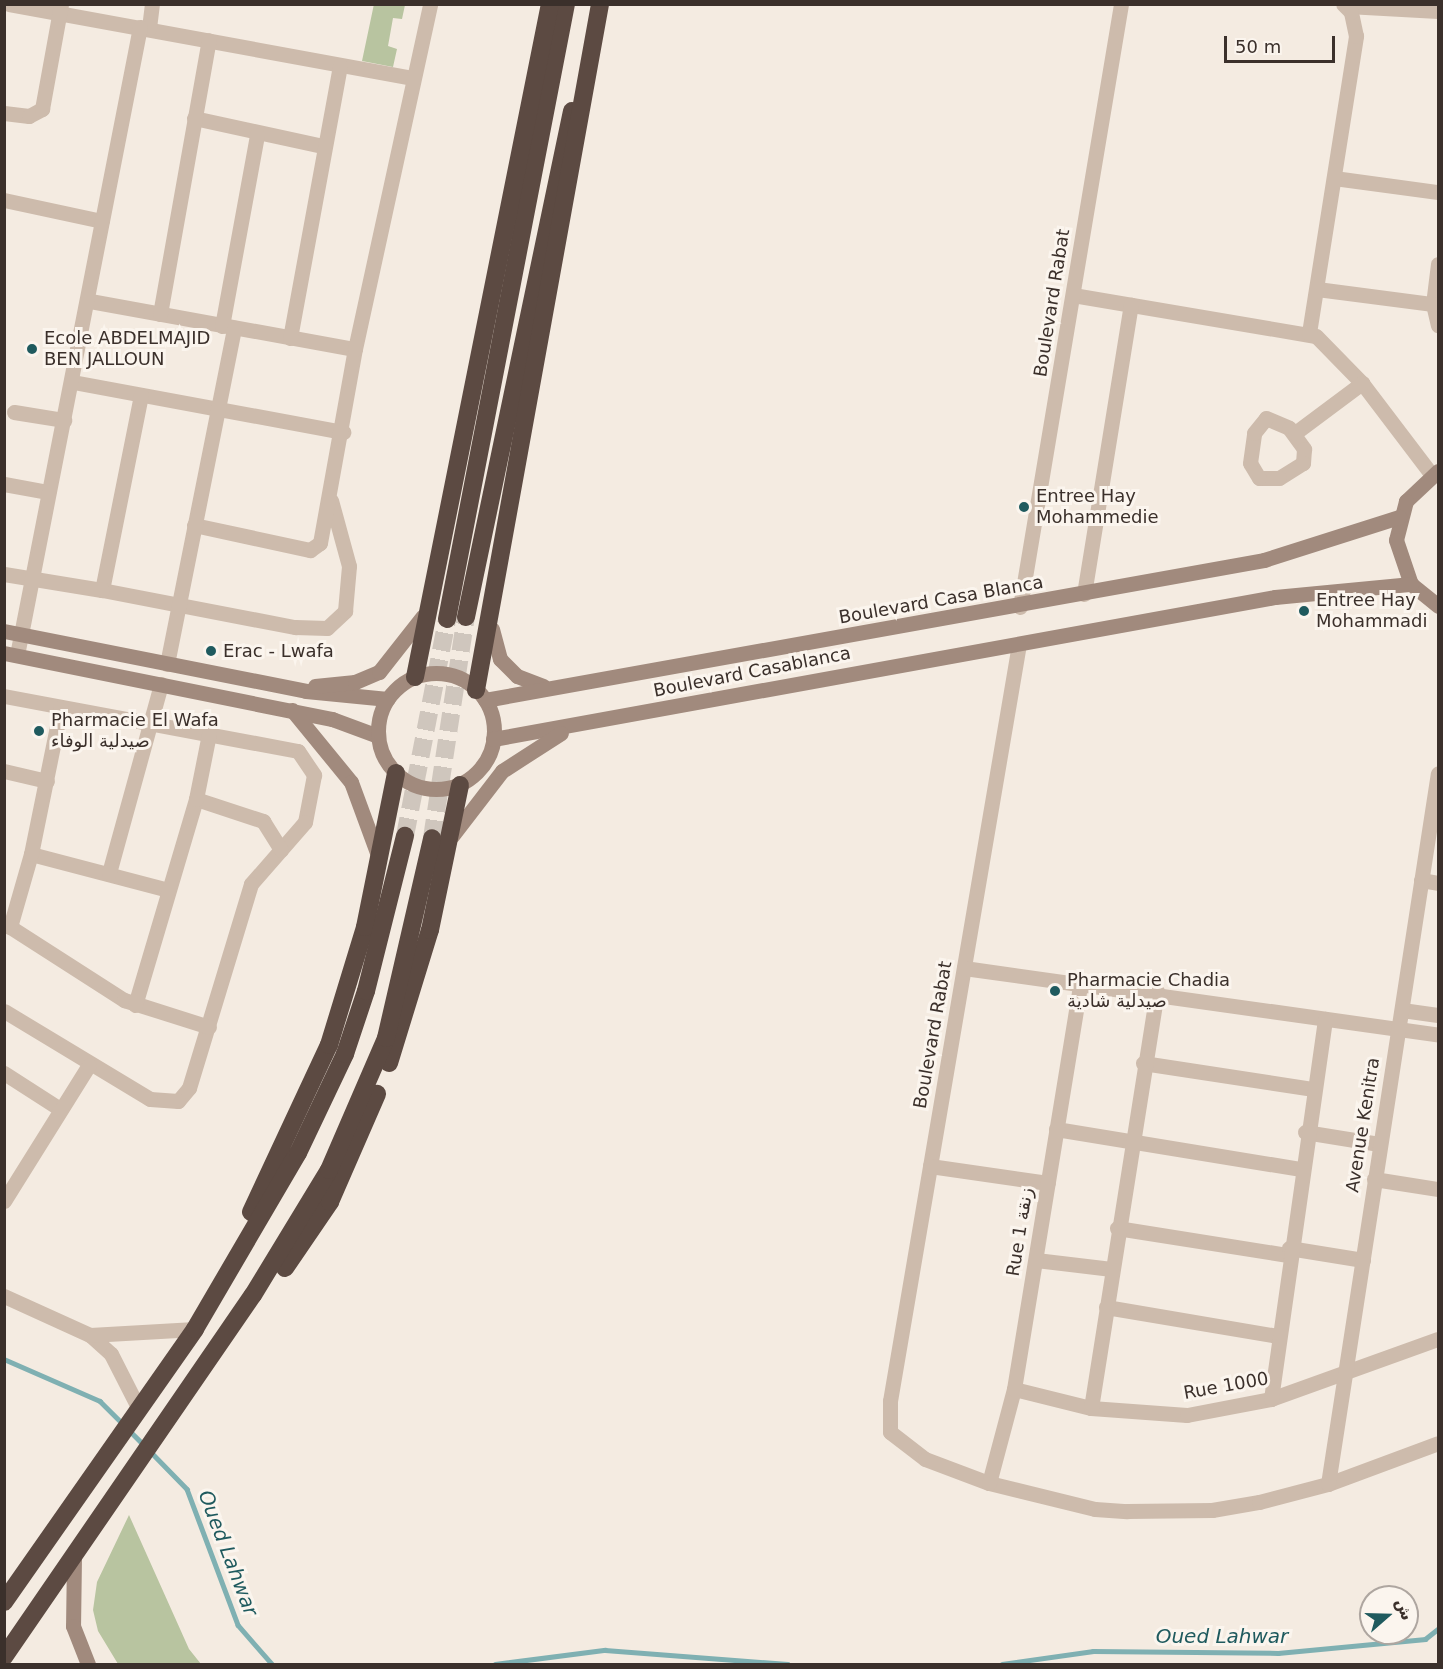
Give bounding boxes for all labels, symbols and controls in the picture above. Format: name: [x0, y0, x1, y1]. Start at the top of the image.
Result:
scale bar: [1227, 24, 1338, 62]
text: 50 m: [1235, 36, 1281, 57]
street label: Boulevard Rabat: [1030, 228, 1074, 378]
place label: Ecole ABDELMAJID BEN JALLOUN: [44, 328, 210, 370]
marker: Ecole ABDELMAJID BEN JALLOUN: [25, 342, 39, 356]
place label: Entree Hay Mohammedie: [1036, 486, 1159, 528]
marker: Entree Hay Mohammedie: [1017, 500, 1031, 514]
street label: Boulevard Casa Blanca: [837, 571, 1045, 629]
place label: Entree Hay Mohammadi: [1316, 590, 1428, 632]
marker: Entree Hay Mohammadi: [1297, 604, 1311, 618]
place label: Erac - Lwafa: [223, 640, 334, 662]
street label: Boulevard Casablanca: [652, 642, 852, 702]
marker: Erac - Lwafa: [204, 644, 218, 658]
place label: Pharmacie El Wafa صيدلية الوفاء: [51, 710, 219, 752]
marker: Pharmacie El Wafa صيدلية الوفاء: [32, 724, 46, 738]
street label: Boulevard Rabat: [909, 960, 957, 1110]
place label: Pharmacie Chadia صيدلية شادية: [1067, 970, 1230, 1012]
marker: Pharmacie Chadia صيدلية شادية: [1048, 984, 1062, 998]
street label: Avenue Kenitra: [1342, 1056, 1384, 1194]
street label: Rue 1 زنقة: [1002, 1186, 1038, 1278]
street label: Rue 1000: [1182, 1368, 1270, 1404]
water label: Oued Lahwar: [193, 1487, 263, 1619]
north arrow: [1359, 1585, 1419, 1645]
text: ش: [1392, 1596, 1417, 1623]
water label: Oued Lahwar: [1156, 1624, 1288, 1648]

